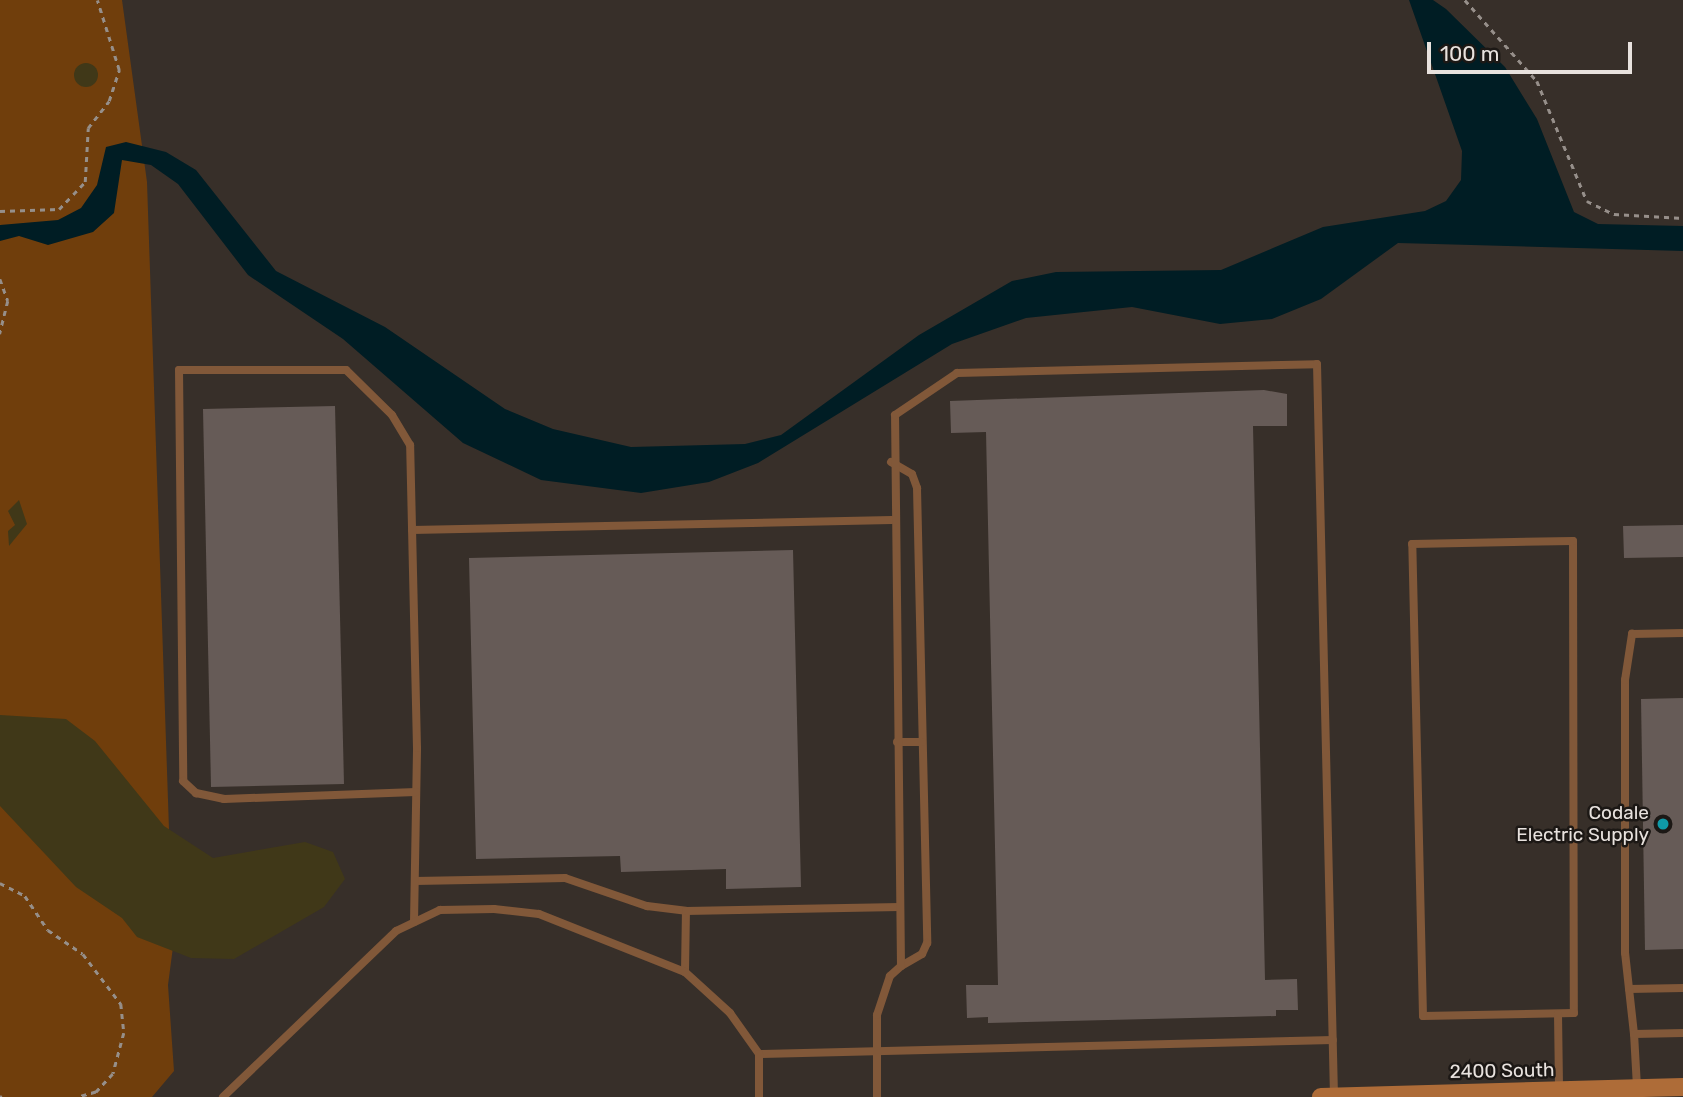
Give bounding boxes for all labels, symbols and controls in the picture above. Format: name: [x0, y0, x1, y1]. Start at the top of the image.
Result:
scale bar: [1431, 28, 1636, 72]
text: 100 m: [1440, 41, 1499, 66]
place label: Codale Electric Supply: [1516, 802, 1649, 846]
marker: Codale Electric Supply: [1655, 816, 1671, 832]
street label: 2400 South: [1449, 1059, 1555, 1083]

